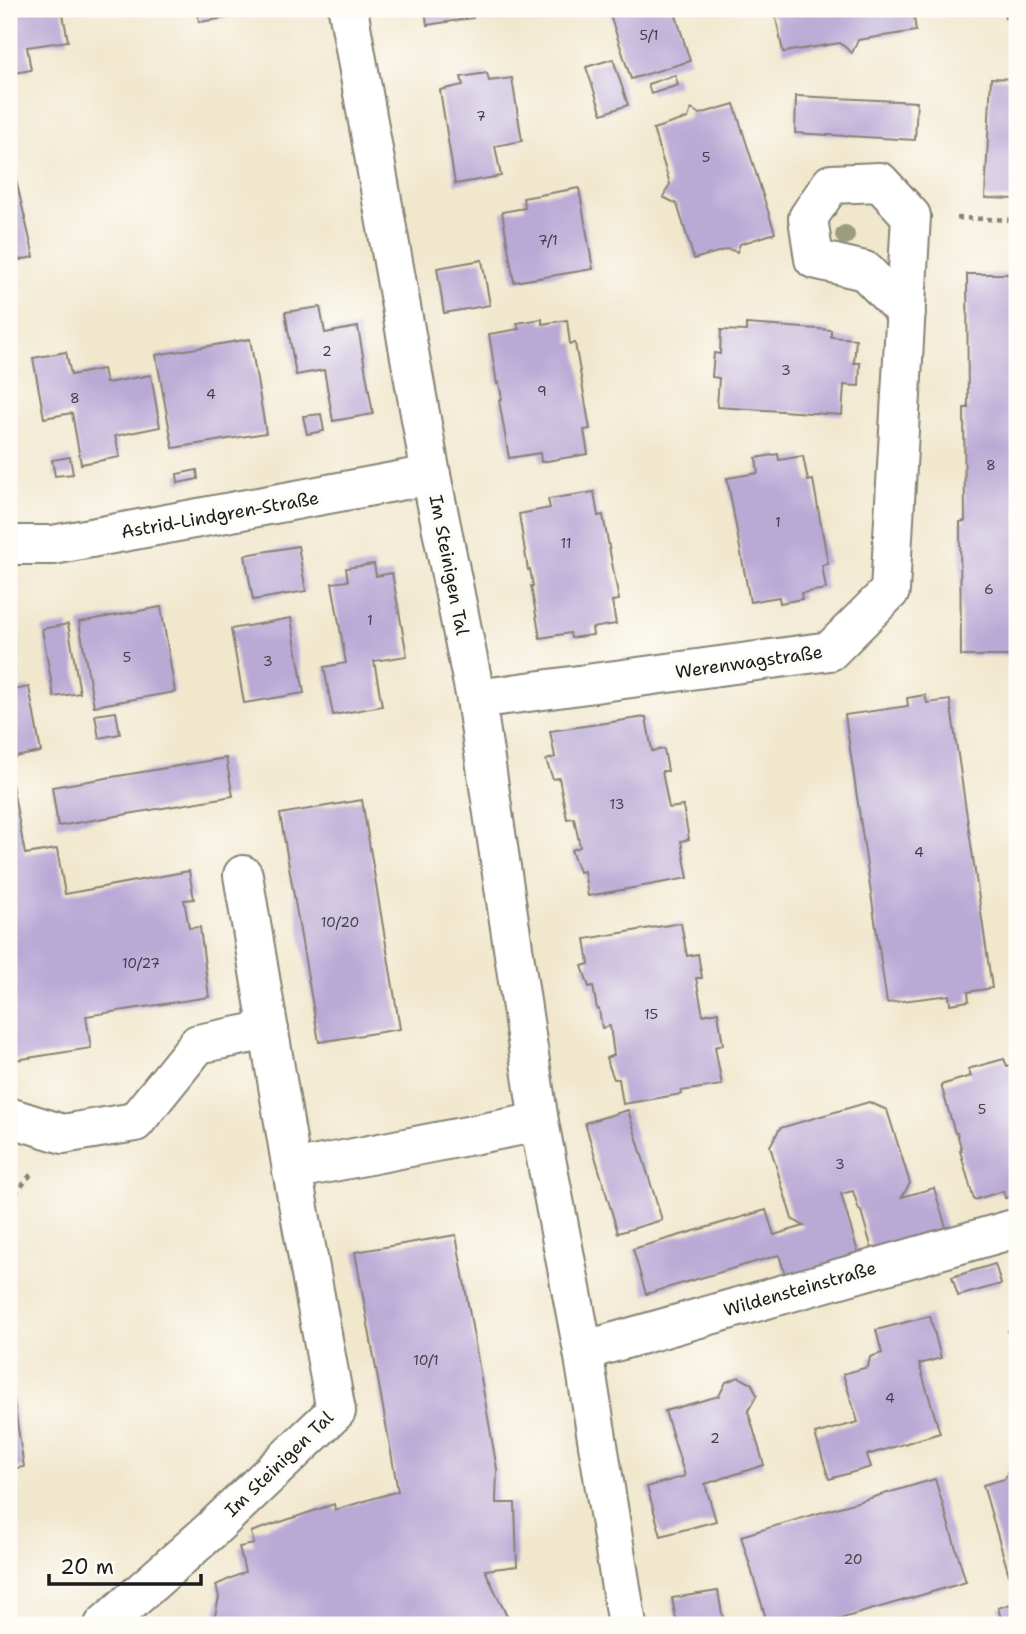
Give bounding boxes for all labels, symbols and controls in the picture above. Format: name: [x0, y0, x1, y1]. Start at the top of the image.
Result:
house number: 5/1: [639, 26, 659, 44]
house number: 7: [476, 107, 486, 125]
house number: 5: [702, 148, 710, 166]
house number: 7/1: [538, 231, 558, 249]
house number: 2: [322, 342, 332, 360]
house number: 3: [781, 361, 791, 379]
house number: 9: [537, 382, 547, 400]
house number: 4: [206, 385, 216, 403]
house number: 8: [70, 389, 80, 407]
house number: 8: [986, 456, 996, 474]
street label: Astrid-Lindgren-Straße: [119, 486, 321, 544]
street label: Im Steinigen Tal: [424, 493, 474, 638]
house number: 1: [775, 513, 781, 531]
house number: 11: [560, 534, 572, 552]
house number: 6: [984, 580, 994, 598]
house number: 1: [367, 611, 373, 629]
street label: Werenwagstraße: [674, 640, 824, 684]
house number: 5: [123, 648, 131, 666]
house number: 3: [263, 652, 273, 670]
house number: 13: [610, 795, 624, 813]
house number: 4: [914, 843, 924, 861]
house number: 10/20: [321, 913, 359, 931]
house number: 10/27: [122, 954, 160, 972]
house number: 15: [644, 1005, 658, 1023]
house number: 5: [978, 1100, 986, 1118]
house number: 3: [835, 1155, 845, 1173]
street label: Wildensteinstraße: [721, 1256, 879, 1322]
house number: 10/1: [413, 1351, 439, 1369]
house number: 4: [885, 1389, 895, 1407]
street label: Im Steinigen Tal: [219, 1406, 339, 1522]
house number: 2: [710, 1429, 720, 1447]
scale bar: [49, 1543, 201, 1587]
house number: 20: [843, 1550, 863, 1568]
text: 20 m: [60, 1553, 114, 1581]

